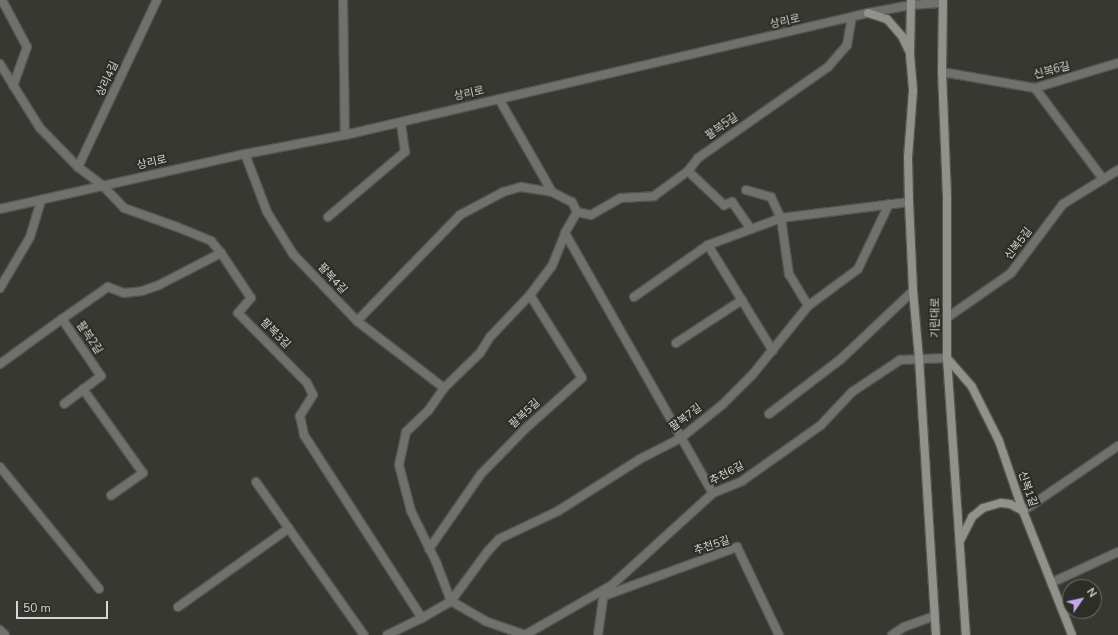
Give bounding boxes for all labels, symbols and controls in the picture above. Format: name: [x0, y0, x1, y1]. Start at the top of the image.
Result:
street label: 상리로: [769, 12, 801, 32]
street label: 상리4길: [94, 59, 122, 99]
street label: 신복6길: [1032, 60, 1072, 82]
street label: 상리로: [453, 84, 485, 104]
street label: 팔복5길: [703, 111, 741, 143]
street label: 상리로: [136, 153, 168, 173]
street label: 신복5길: [1003, 225, 1035, 263]
street label: 팔복4길: [315, 261, 349, 297]
street label: 기린대로: [929, 298, 943, 338]
street label: 팔복3길: [257, 316, 293, 352]
street label: 팔복2길: [73, 319, 105, 357]
street label: 팔복5길: [507, 397, 543, 431]
street label: 팔복7길: [667, 402, 705, 434]
street label: 추천6길: [708, 460, 746, 488]
street label: 신복1길: [1015, 469, 1039, 509]
street label: 추천5길: [692, 534, 732, 558]
north arrow: [1062, 579, 1102, 619]
text: N: [1083, 585, 1100, 600]
scale bar: [18, 593, 110, 619]
text: 50 m: [23, 600, 51, 616]

